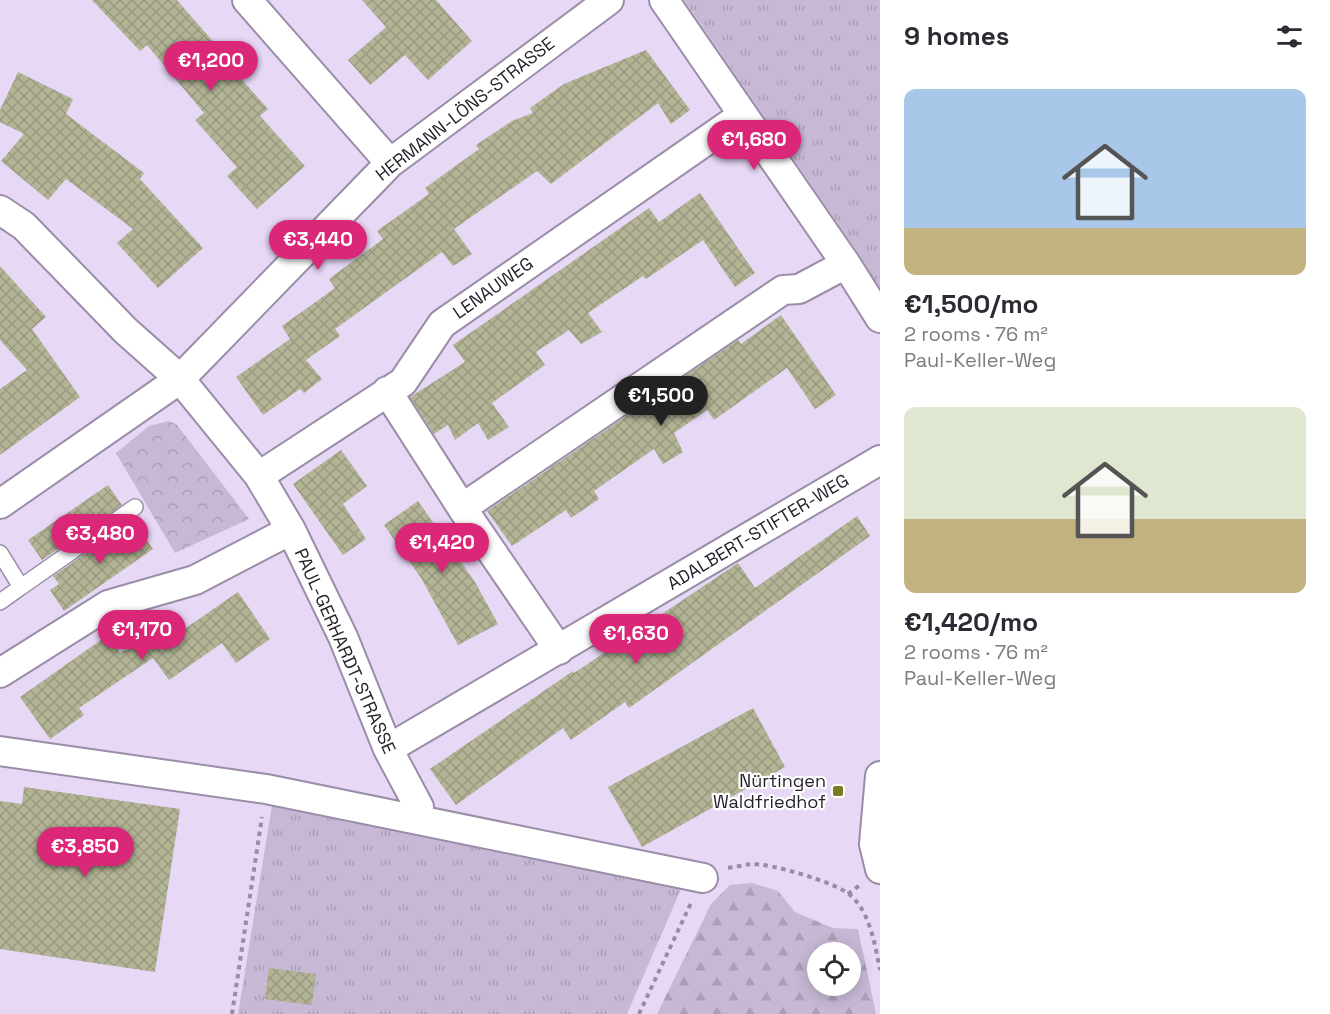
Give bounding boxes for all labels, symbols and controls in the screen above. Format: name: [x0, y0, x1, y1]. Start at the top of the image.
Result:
text: 9 homes: [904, 19, 1009, 53]
icon: filters: [1273, 20, 1306, 53]
street label: HERMANN-LÖNS-STRASSE: [371, 32, 559, 186]
pin: €1,200: [162, 41, 260, 92]
text: €1,200: [178, 47, 244, 73]
pin: €1,680: [705, 120, 803, 171]
text: €1,680: [721, 126, 787, 152]
icon: home: [1051, 128, 1159, 236]
pin: €3,440: [269, 220, 367, 271]
text: €3,440: [283, 226, 353, 252]
street label: LENAUWEG: [448, 252, 537, 324]
text: €1,500/mo: [904, 287, 1039, 321]
text: 2 rooms · 76 m²: [904, 321, 1048, 347]
text: Paul-Keller-Weg: [904, 347, 1056, 373]
pin: €1,500: [612, 376, 710, 427]
text: €1,500: [628, 382, 694, 408]
icon: home: [1051, 446, 1159, 554]
street label: ADALBERT-STIFTER-WEG: [663, 468, 853, 595]
pin: €3,480: [51, 514, 149, 565]
text: €3,480: [65, 520, 135, 546]
pin: €1,420: [393, 523, 491, 574]
text: €1,420: [409, 529, 475, 555]
street label: PAUL-GERHARDT-STRASSE: [290, 544, 401, 757]
text: €1,420/mo: [904, 605, 1038, 639]
pin: €1,170: [93, 610, 191, 661]
pin: €1,630: [587, 614, 685, 665]
text: €1,170: [112, 616, 172, 642]
text: €1,630: [603, 620, 669, 646]
text: 2 rooms · 76 m²: [904, 639, 1048, 665]
text: Paul-Keller-Weg: [904, 665, 1056, 691]
place label: Nürtingen Waldfriedhof: [713, 769, 826, 813]
marker: Nürtingen Waldfriedhof: [831, 784, 845, 798]
pin: €3,850: [36, 827, 134, 878]
text: €3,850: [51, 833, 119, 859]
map controls: [807, 942, 861, 996]
button: locate: [807, 942, 861, 996]

